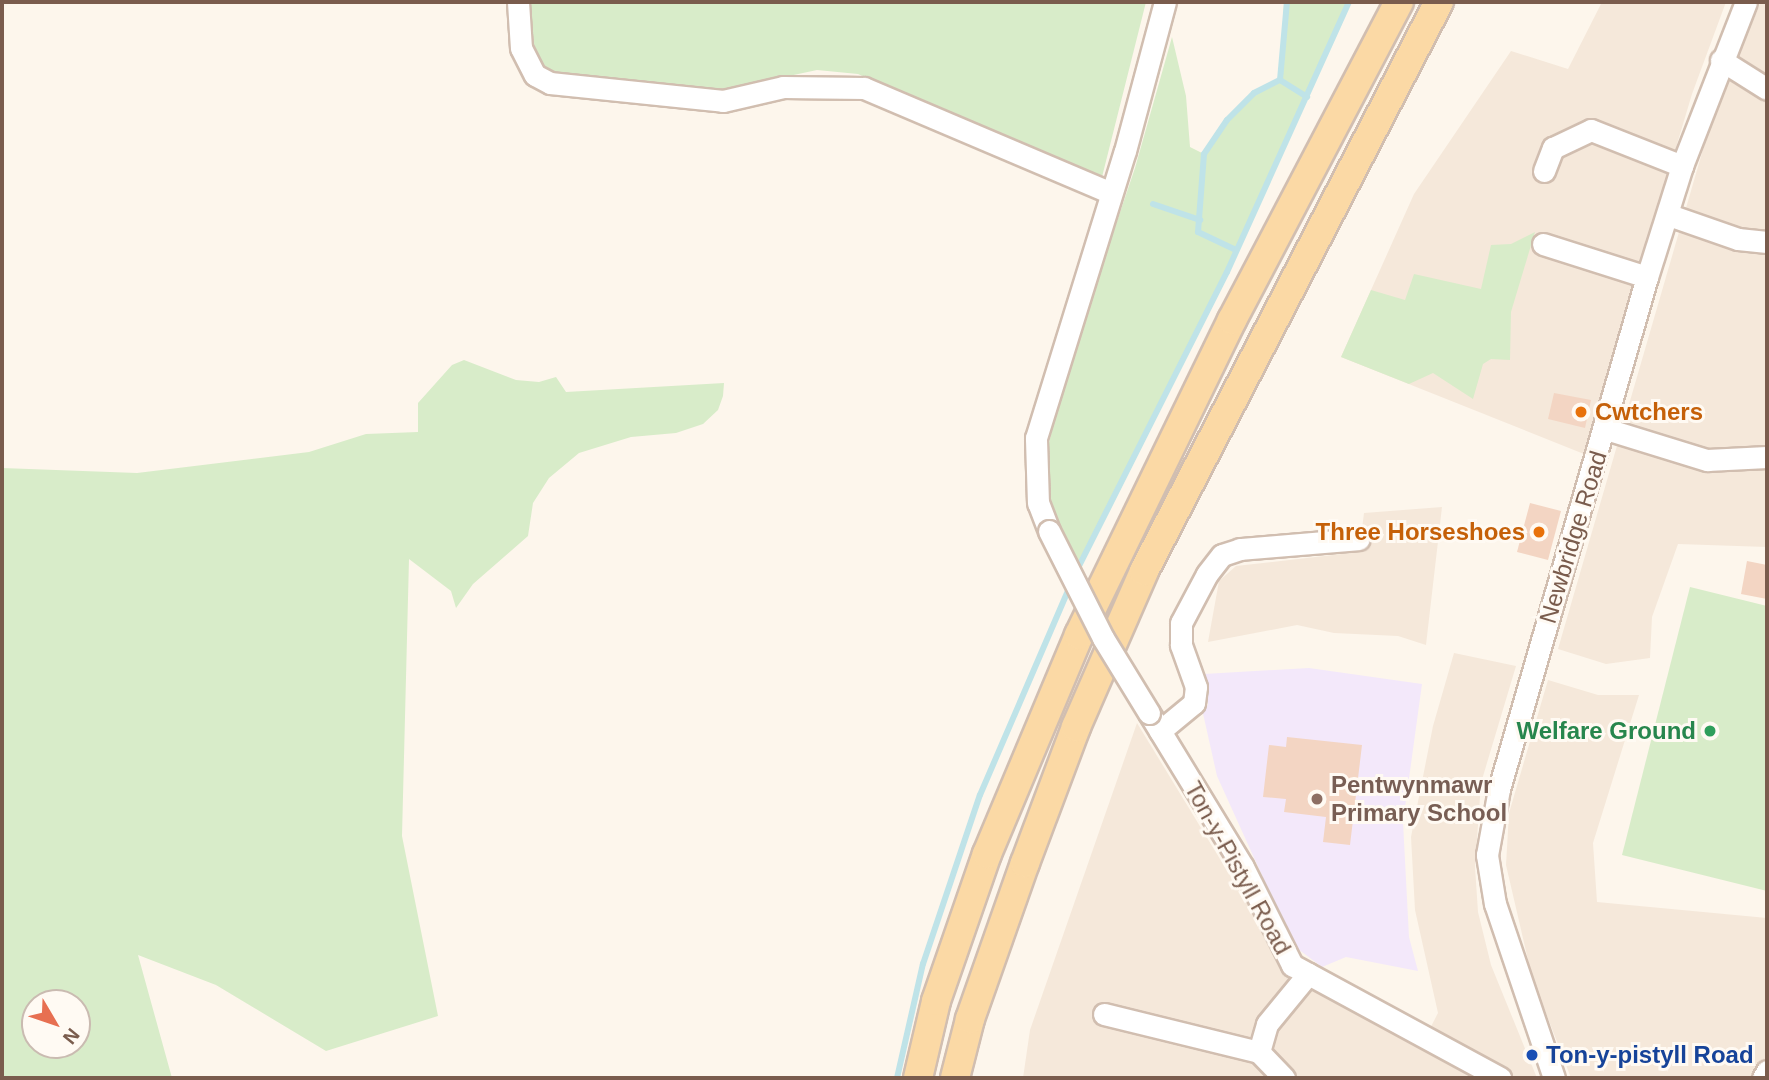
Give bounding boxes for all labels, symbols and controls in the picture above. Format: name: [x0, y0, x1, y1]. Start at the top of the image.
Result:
place label: Cwtchers: [1595, 398, 1703, 426]
marker: Cwtchers: [1573, 404, 1589, 420]
street label: Newbridge Road: [1533, 447, 1613, 627]
place label: Three Horseshoes: [1316, 518, 1525, 546]
marker: Three Horseshoes: [1531, 524, 1547, 540]
place label: Welfare Ground: [1516, 717, 1696, 745]
marker: Welfare Ground: [1702, 723, 1718, 739]
place label: Pentwynmawr Primary School: [1331, 771, 1507, 827]
street label: Ton-y-Pistyll Road: [1179, 776, 1297, 960]
marker: Pentwynmawr Primary School: [1309, 791, 1325, 807]
north arrow: [21, 989, 91, 1059]
text: N: [59, 1024, 84, 1048]
place label: Ton-y-pistyll Road: [1546, 1041, 1754, 1069]
marker: Ton-y-pistyll Road: [1524, 1047, 1540, 1063]

